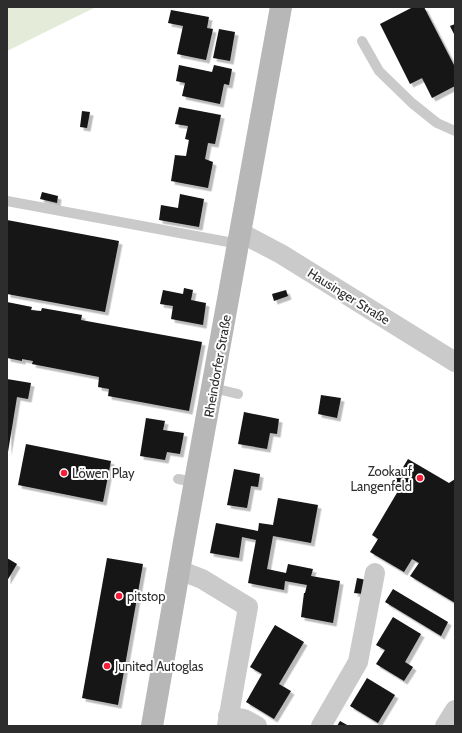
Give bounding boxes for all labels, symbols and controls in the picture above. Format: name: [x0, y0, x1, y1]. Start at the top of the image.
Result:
street label: Hausinger Straße: [305, 264, 393, 328]
street label: Rheindorfer Straße: [200, 313, 234, 419]
place label: Zookauf Langenfeld: [351, 463, 413, 494]
place label: Löwen Play: [72, 465, 135, 481]
marker: Löwen Play: [59, 468, 69, 478]
marker: Zookauf Langenfeld: [415, 473, 425, 483]
place label: pitstop: [127, 588, 165, 604]
marker: pitstop: [114, 591, 124, 601]
place label: Junited Autoglas: [114, 658, 204, 674]
marker: Junited Autoglas: [102, 661, 112, 671]

